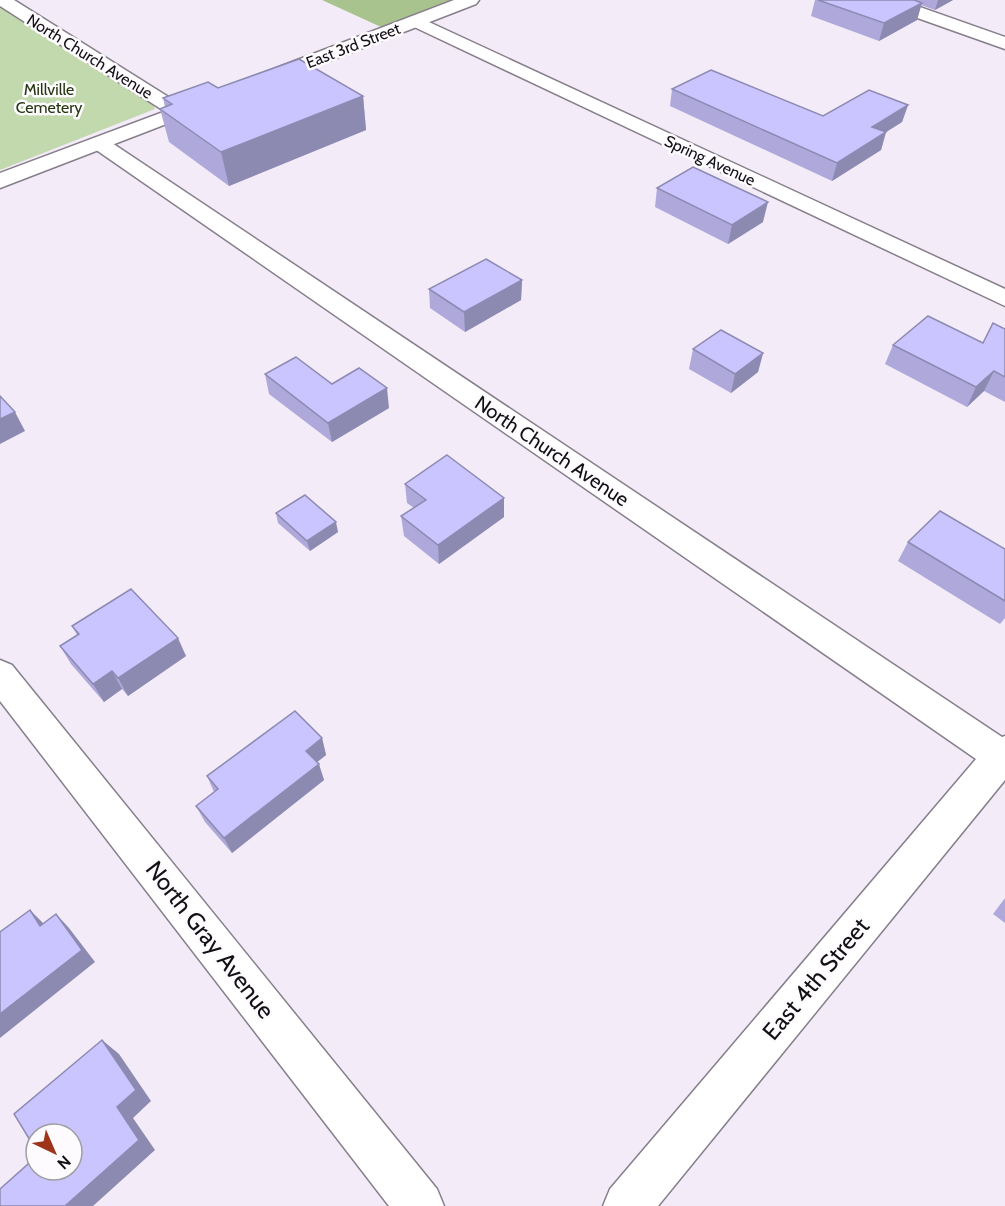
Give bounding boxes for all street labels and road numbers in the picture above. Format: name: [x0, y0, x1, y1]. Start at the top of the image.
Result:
street label: North Church Avenue: [23, 10, 156, 103]
street label: East 3rd Street: [303, 19, 403, 72]
street label: Spring Avenue: [661, 131, 758, 190]
street label: North Church Avenue: [470, 391, 634, 511]
street label: North Gray Avenue: [140, 855, 281, 1024]
street label: East 4th Street: [756, 912, 875, 1046]

